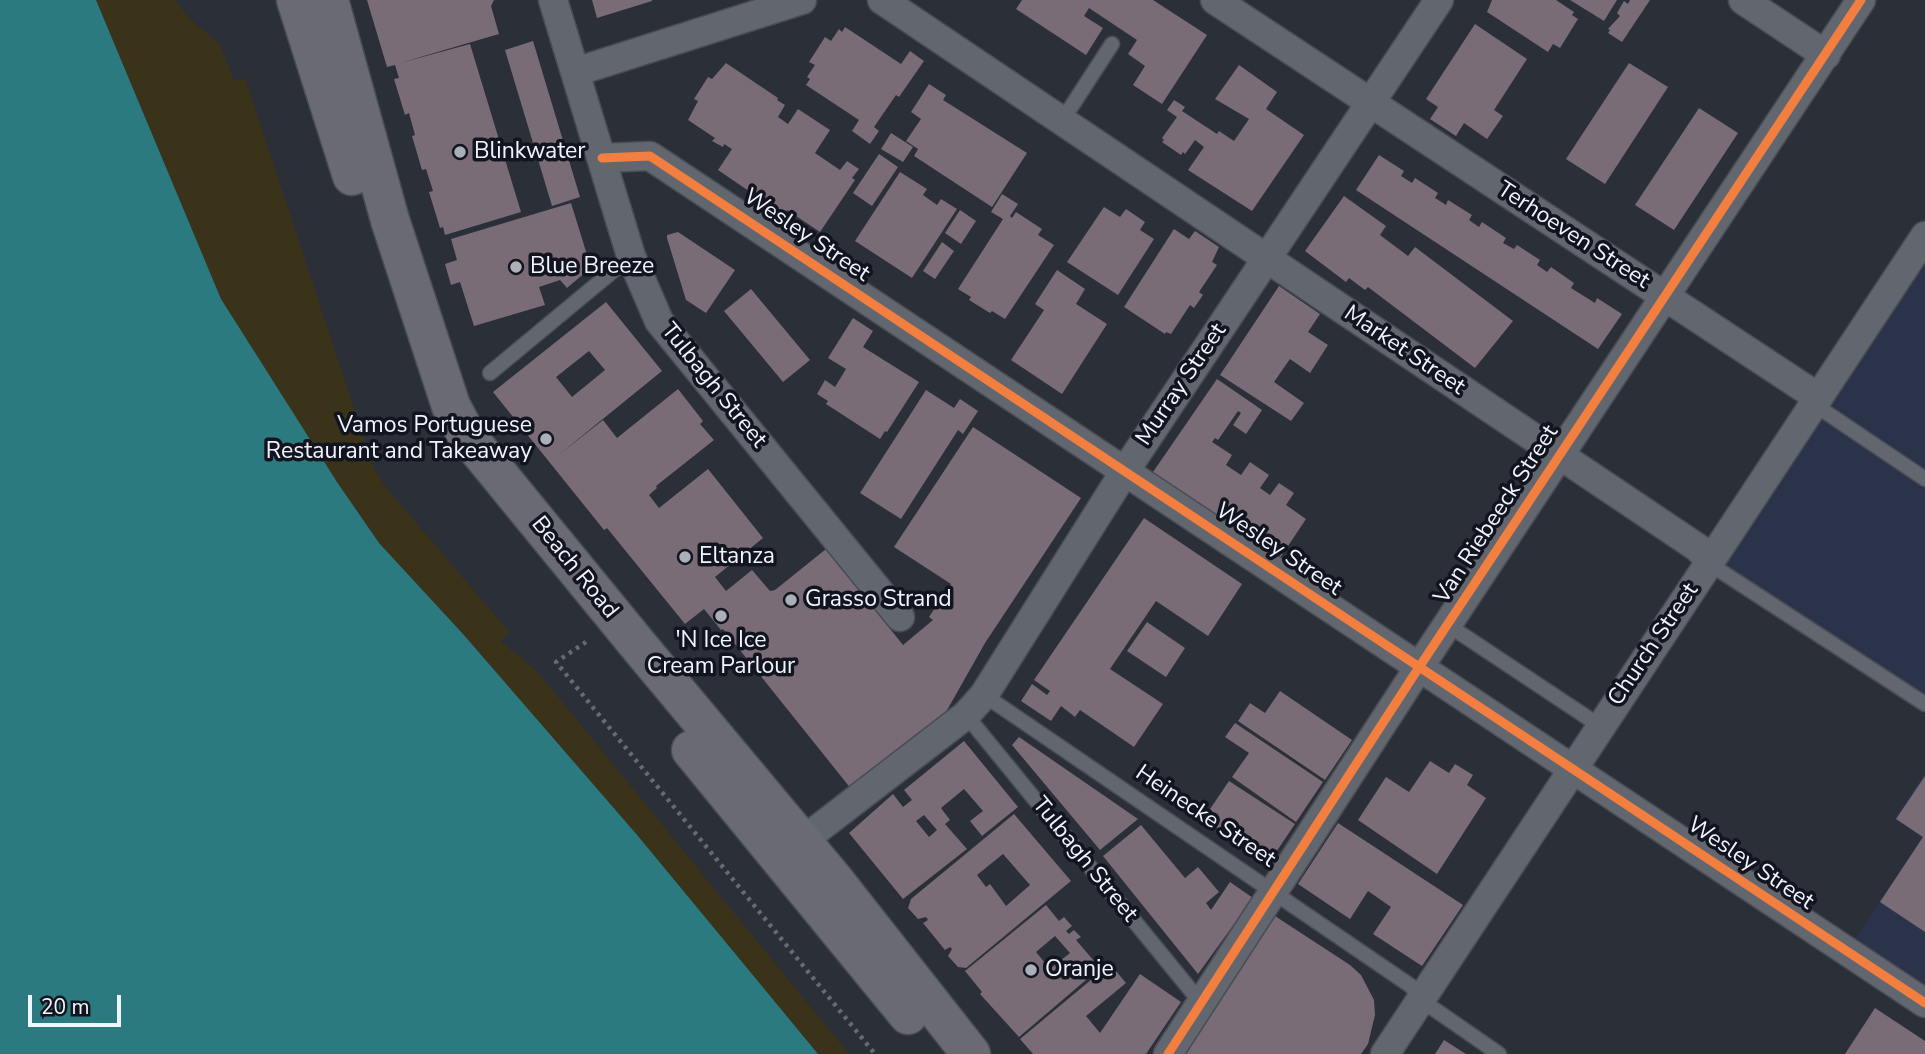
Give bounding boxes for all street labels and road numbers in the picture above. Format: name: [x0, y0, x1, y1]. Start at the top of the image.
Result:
street label: Terhoeven Street: [1492, 176, 1654, 296]
street label: Wesley Street: [738, 184, 874, 288]
street label: Market Street: [1338, 300, 1470, 402]
street label: Tulbagh Street: [654, 318, 772, 454]
street label: Murray Street: [1131, 319, 1233, 451]
street label: Van Riebeeck Street: [1429, 421, 1565, 609]
street label: Wesley Street: [1210, 498, 1346, 602]
street label: Beach Road: [525, 511, 623, 625]
street label: Church Street: [1603, 578, 1705, 712]
street label: Heinecke Street: [1130, 760, 1280, 874]
street label: Tulbagh Street: [1025, 792, 1143, 928]
street label: Wesley Street: [1682, 812, 1818, 916]

